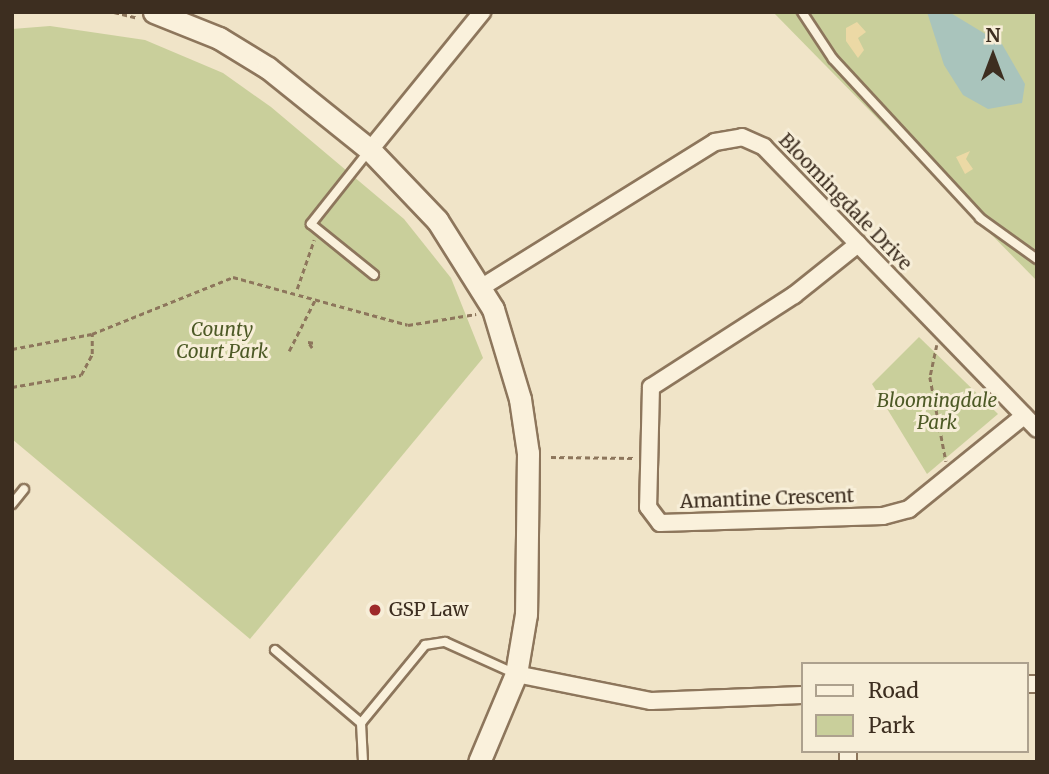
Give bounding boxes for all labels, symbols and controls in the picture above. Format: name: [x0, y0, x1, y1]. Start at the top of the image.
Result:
north arrow: [958, 21, 1028, 91]
text: N: [985, 23, 1001, 47]
street label: Bloomingdale Drive: [774, 129, 916, 275]
park label: County Court Park: [176, 319, 268, 363]
park label: Bloomingdale Park: [877, 390, 997, 434]
street label: Amantine Crescent: [680, 485, 854, 513]
place label: GSP Law: [389, 599, 469, 621]
marker: GSP Law: [367, 602, 383, 618]
legend: [800, 662, 1028, 753]
text: Road: [868, 677, 919, 704]
text: Park: [868, 712, 915, 739]

